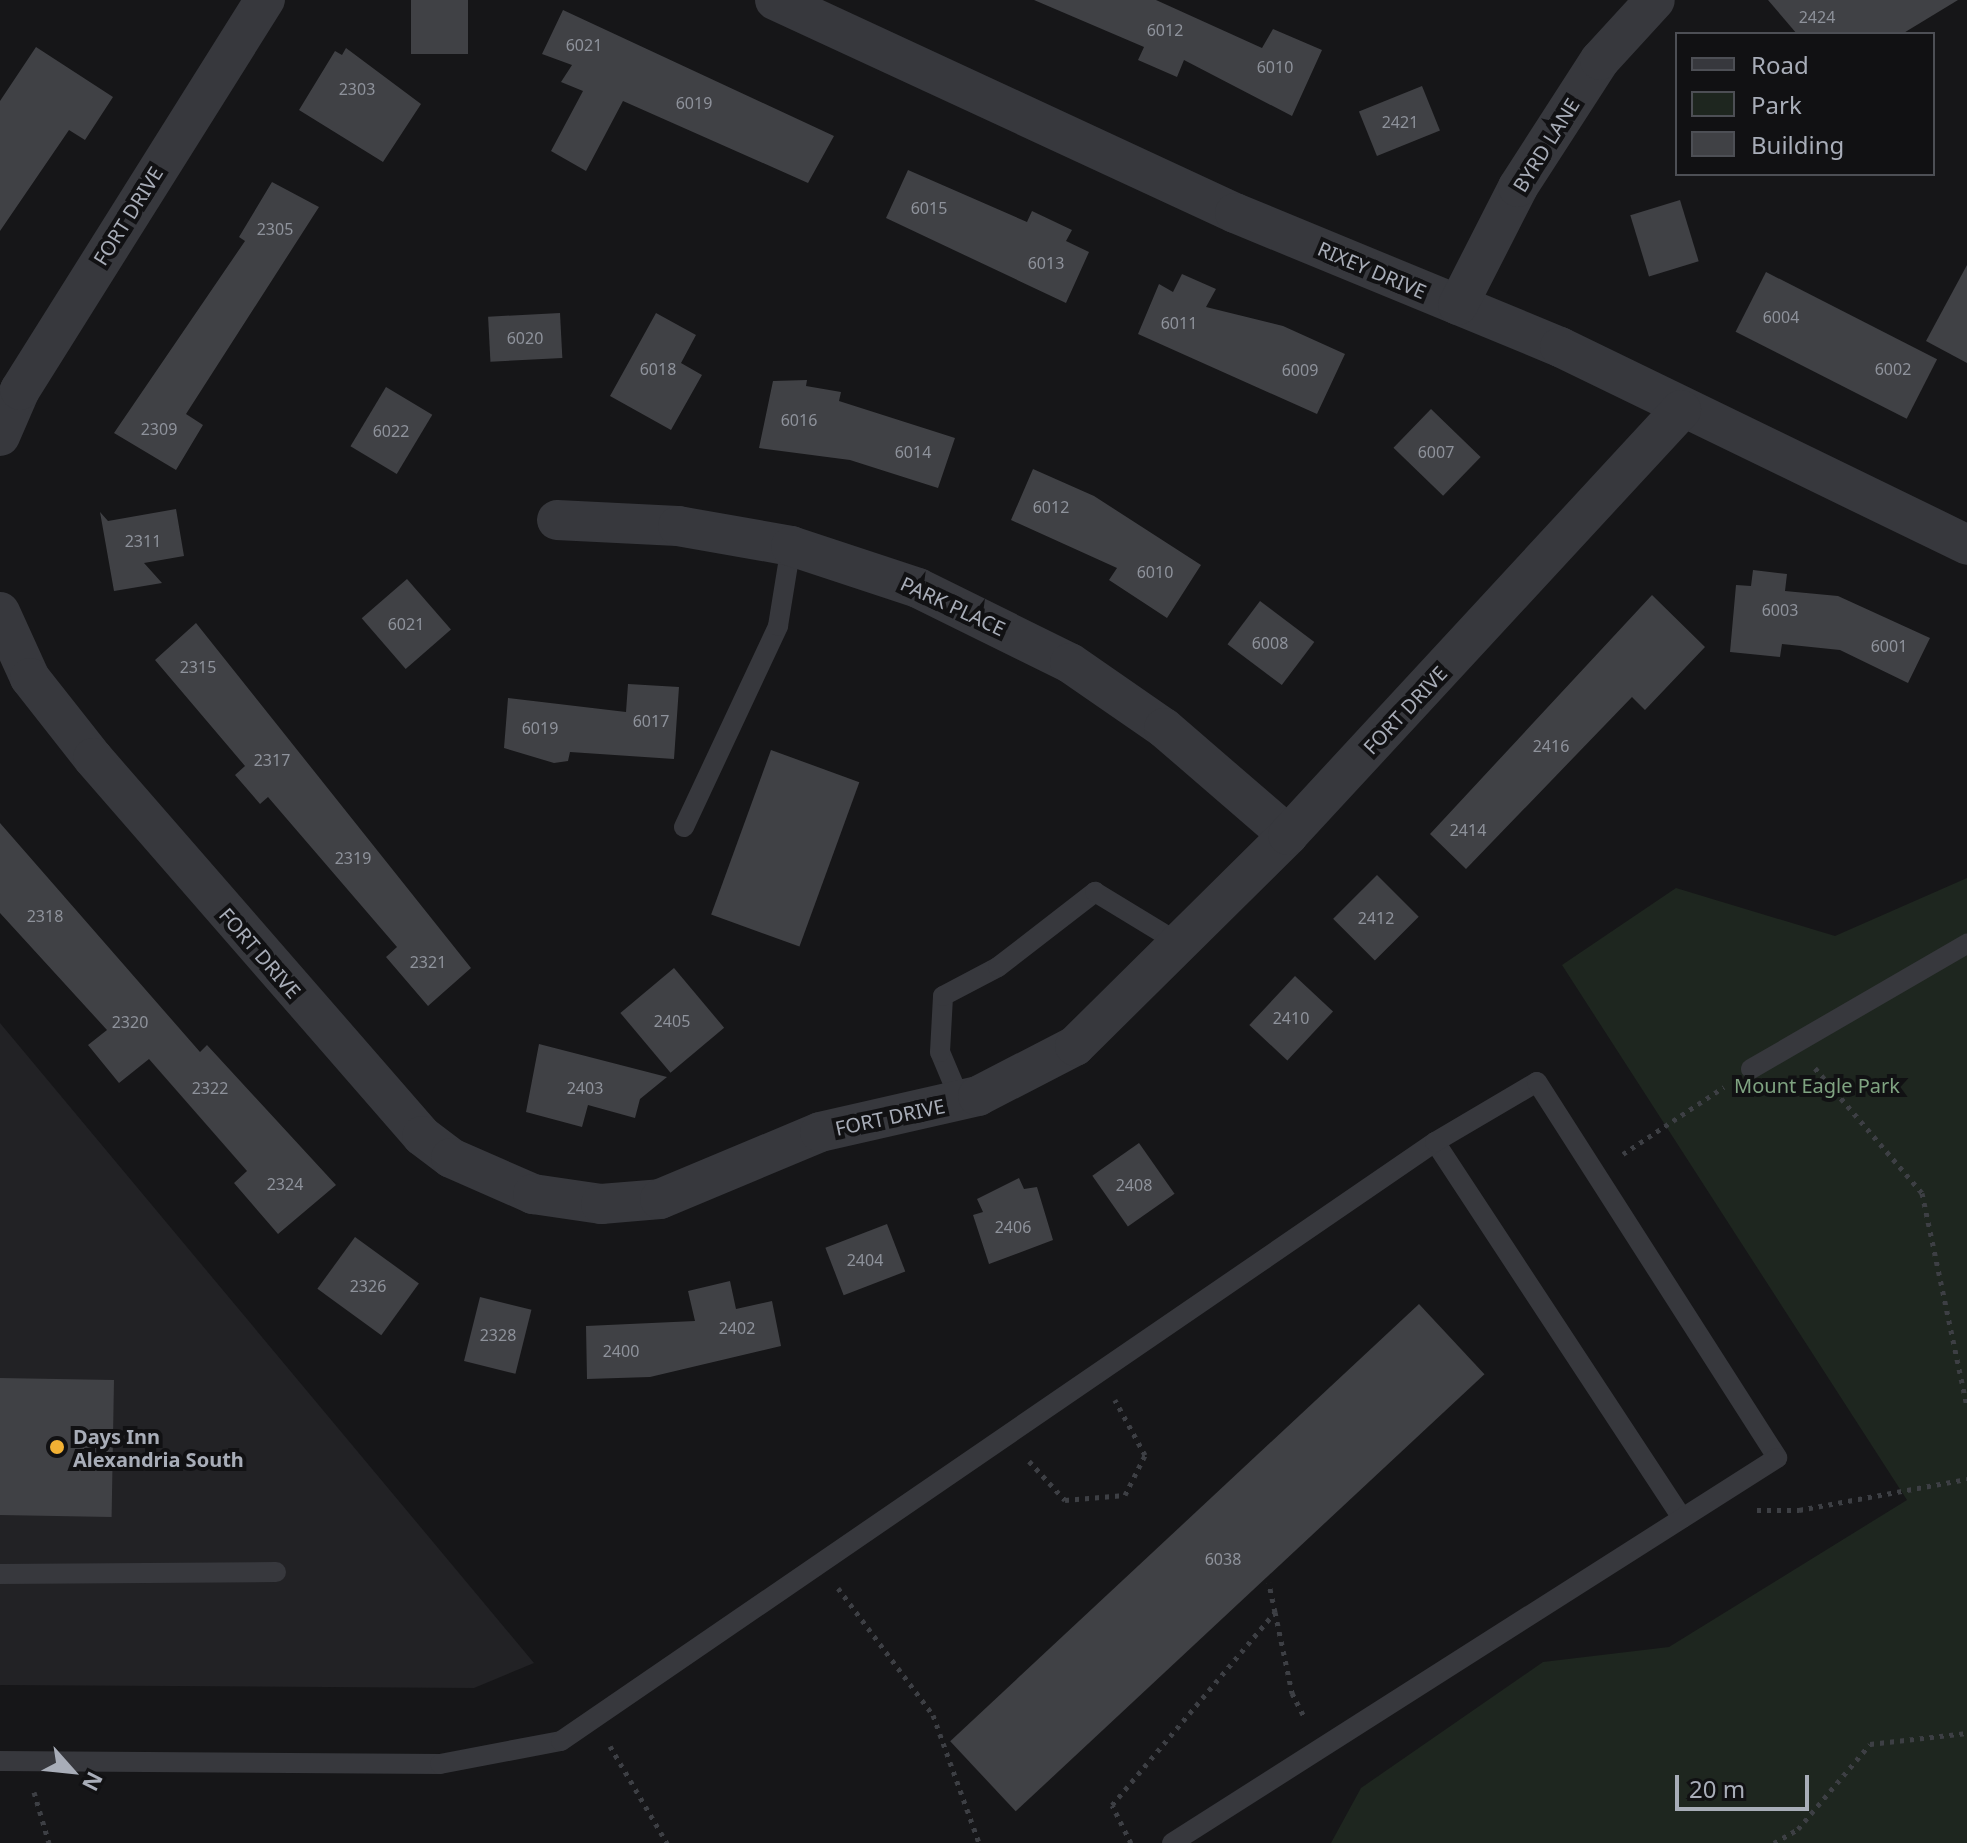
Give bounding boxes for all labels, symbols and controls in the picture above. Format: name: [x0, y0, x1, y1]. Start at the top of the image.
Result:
house number: 2424: [1799, 7, 1835, 27]
house number: 6012: [1147, 20, 1183, 40]
legend: [1675, 32, 1935, 176]
house number: 6021: [566, 35, 602, 55]
text: Road: [1751, 48, 1809, 81]
house number: 6010: [1257, 57, 1293, 77]
house number: 2303: [339, 79, 375, 99]
text: Park: [1751, 88, 1802, 121]
house number: 6019: [676, 93, 712, 113]
street label: BYRD LANE: [1508, 94, 1584, 196]
house number: 2421: [1382, 112, 1418, 132]
text: Building: [1751, 128, 1844, 161]
street label: FORT DRIVE: [88, 162, 168, 270]
house number: 6015: [911, 198, 947, 218]
house number: 2305: [257, 219, 293, 239]
street label: RIXEY DRIVE: [1314, 236, 1430, 304]
house number: 6013: [1028, 253, 1064, 273]
house number: 6004: [1763, 307, 1799, 327]
house number: 6011: [1161, 313, 1197, 333]
house number: 6020: [507, 328, 543, 348]
house number: 6018: [640, 359, 676, 379]
house number: 6002: [1875, 359, 1911, 379]
house number: 6009: [1282, 360, 1318, 380]
house number: 6016: [781, 410, 817, 430]
house number: 2309: [141, 419, 177, 439]
house number: 6022: [373, 421, 409, 441]
house number: 6014: [895, 442, 931, 462]
house number: 6007: [1418, 442, 1454, 462]
house number: 6012: [1033, 497, 1069, 517]
house number: 2311: [125, 531, 161, 551]
house number: 6010: [1137, 562, 1173, 582]
street label: PARK PLACE: [897, 571, 1009, 641]
house number: 6003: [1762, 600, 1798, 620]
house number: 6021: [388, 614, 424, 634]
house number: 6008: [1252, 633, 1288, 653]
house number: 6001: [1871, 636, 1907, 656]
house number: 2315: [180, 657, 216, 677]
street label: FORT DRIVE: [1358, 661, 1452, 759]
house number: 6017: [633, 711, 669, 731]
house number: 6019: [522, 718, 558, 738]
house number: 2416: [1533, 736, 1569, 756]
house number: 2317: [254, 750, 290, 770]
house number: 2414: [1450, 820, 1486, 840]
house number: 2319: [335, 848, 371, 868]
street label: FORT DRIVE: [214, 903, 306, 1003]
house number: 2318: [27, 906, 63, 926]
house number: 2412: [1358, 908, 1394, 928]
house number: 2321: [410, 952, 446, 972]
house number: 2410: [1273, 1008, 1309, 1028]
house number: 2405: [654, 1011, 690, 1031]
house number: 2320: [112, 1012, 148, 1032]
park label: Mount Eagle Park: [1734, 1073, 1900, 1097]
house number: 2322: [192, 1078, 228, 1098]
house number: 2403: [567, 1078, 603, 1098]
street label: FORT DRIVE: [833, 1094, 947, 1140]
house number: 2324: [267, 1174, 303, 1194]
house number: 2408: [1116, 1175, 1152, 1195]
house number: 2406: [995, 1217, 1031, 1237]
house number: 2404: [847, 1250, 883, 1270]
house number: 2326: [350, 1276, 386, 1296]
house number: 2402: [719, 1318, 755, 1338]
house number: 2328: [480, 1325, 516, 1345]
house number: 2400: [603, 1341, 639, 1361]
place label: Days Inn Alexandria South: [73, 1424, 244, 1471]
marker: Days Inn Alexandria South: [48, 1438, 66, 1456]
house number: 6038: [1205, 1549, 1241, 1569]
north arrow: [32, 1731, 112, 1811]
scale bar: [1679, 1759, 1813, 1809]
text: N: [76, 1767, 111, 1797]
text: 20 m: [1689, 1772, 1745, 1805]

